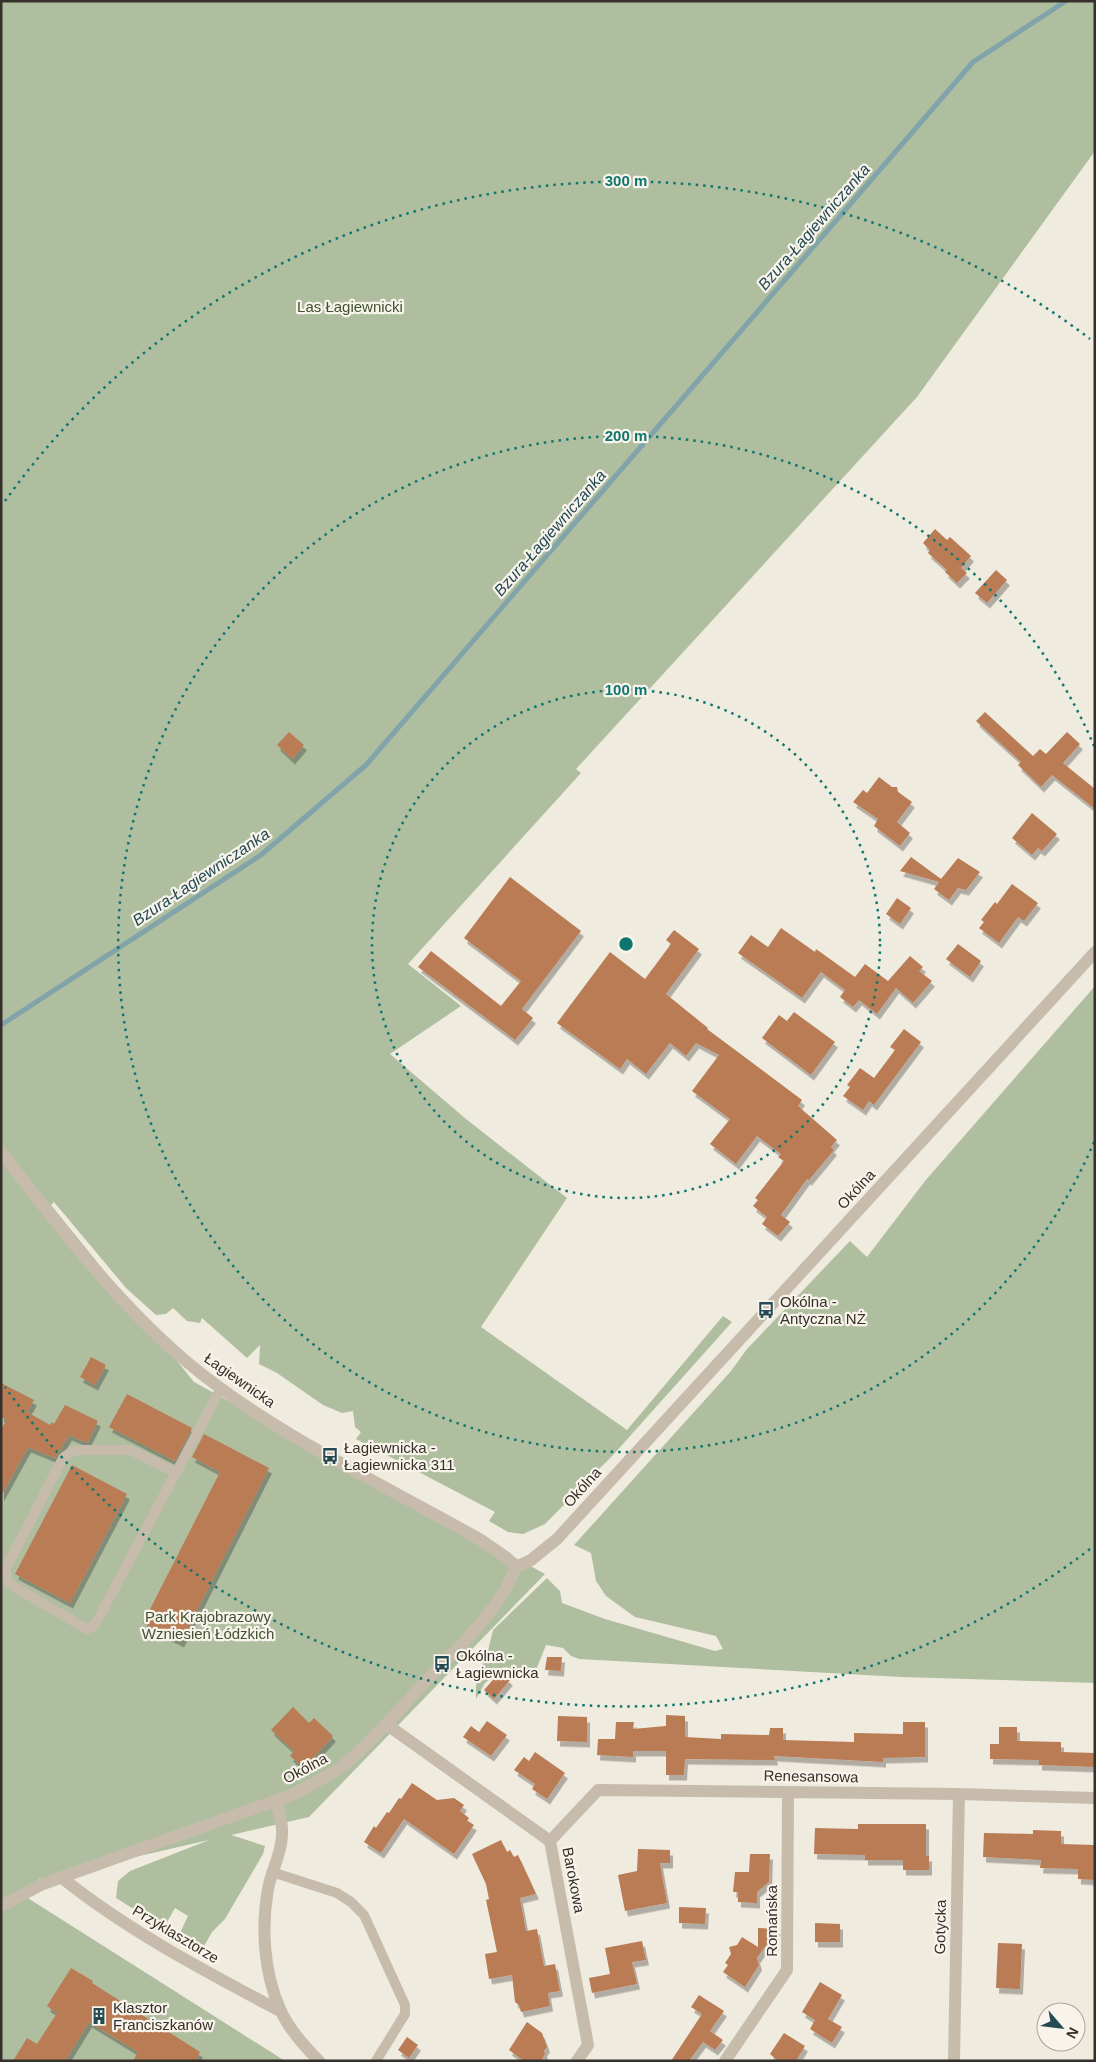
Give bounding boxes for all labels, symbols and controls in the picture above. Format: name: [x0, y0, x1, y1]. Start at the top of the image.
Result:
water label: Bzura-Łagiewniczanka: [755, 161, 873, 293]
text: 300 m: [605, 172, 647, 189]
park label: Las Łagiewnicki: [297, 298, 403, 315]
text: 200 m: [605, 427, 647, 444]
water label: Bzura-Łagiewniczanka: [491, 467, 609, 599]
text: 100 m: [605, 681, 647, 698]
water label: Bzura-Łagiewniczanka: [130, 825, 273, 929]
centre of rings: [617, 935, 635, 953]
street label: Okólna: [834, 1165, 879, 1212]
place label: Okólna - Antyczna NŻ: [780, 1293, 866, 1327]
bus stop icon: Okólna - Antyczna NŻ: [756, 1300, 776, 1320]
street label: Łagiewnicka: [201, 1349, 279, 1411]
place label: Łagiewnicka - Łagiewnicka 311: [344, 1439, 455, 1473]
bus stop icon: Łagiewnicka - Łagiewnicka 311: [320, 1446, 340, 1466]
street label: Okólna: [560, 1463, 605, 1510]
park label: Park Krajobrazowy Wzniesień Łódzkich: [142, 1608, 274, 1642]
place label: Okólna - Łagiewnicka: [456, 1647, 539, 1681]
bus stop icon: Okólna - Łagiewnicka: [432, 1654, 452, 1674]
street label: Okólna: [280, 1749, 331, 1787]
street label: Renesansowa: [763, 1767, 859, 1785]
street label: Barokowa: [559, 1846, 589, 1915]
street label: Romańska: [763, 1884, 780, 1957]
street label: Gotycka: [931, 1899, 949, 1955]
street label: Przyklasztorze: [130, 1902, 222, 1966]
place label: Klasztor Franciszkanów: [113, 1999, 213, 2033]
north arrow: [1036, 2002, 1086, 2052]
building icon: Klasztor Franciszkanów: [89, 2006, 109, 2026]
text: N: [1063, 2025, 1082, 2041]

